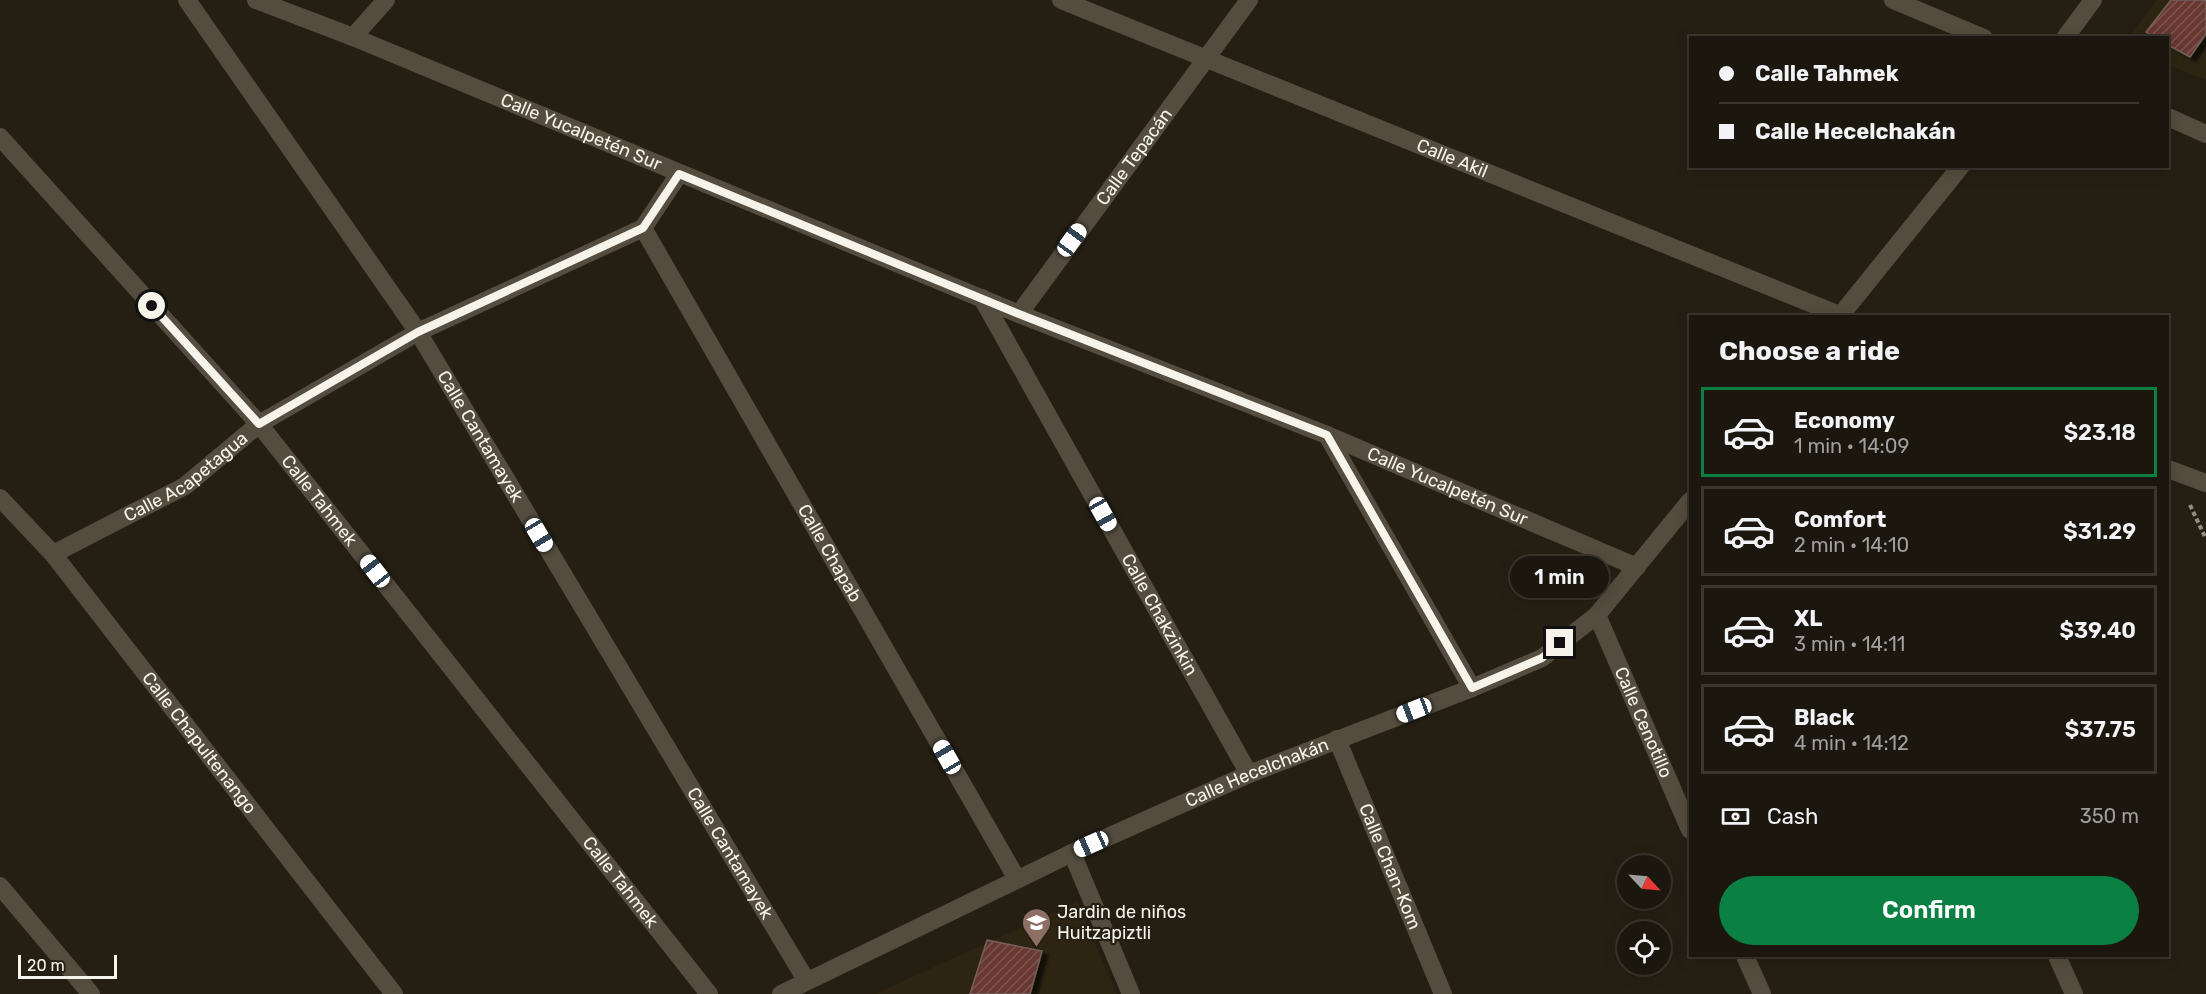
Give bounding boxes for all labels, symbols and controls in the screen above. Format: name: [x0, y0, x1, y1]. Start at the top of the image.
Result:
text: Calle Tahmek: [1755, 60, 1899, 87]
street label: Calle Yucalpetén Sur: [497, 89, 665, 175]
street label: Calle Tepacán: [1091, 104, 1177, 210]
text: Calle Hecelchakán: [1755, 118, 1956, 145]
street label: Calle Akil: [1413, 134, 1491, 183]
car: [1054, 220, 1090, 260]
route start: [138, 292, 165, 319]
text: Choose a ride: [1719, 335, 1900, 367]
street label: Calle Cantamayek: [433, 366, 529, 507]
icon: car: [1722, 405, 1776, 459]
text: Economy: [1794, 407, 1895, 434]
text: $23.18: [2064, 419, 2136, 446]
street label: Calle Acapetagua: [120, 427, 252, 527]
text: 1 min · 14:09: [1794, 434, 1909, 458]
street label: Calle Yucalpetén Sur: [1364, 442, 1531, 530]
street label: Calle Tahmek: [277, 451, 362, 551]
car: [1086, 494, 1120, 534]
street label: Calle Chapab: [793, 500, 867, 606]
icon: car: [1722, 504, 1776, 558]
text: Comfort: [1794, 506, 1886, 533]
car: [522, 515, 556, 555]
text: $31.29: [2063, 518, 2136, 545]
text: 2 min · 14:10: [1794, 533, 1909, 557]
street label: Calle Chakzinkin: [1117, 550, 1203, 679]
car: [357, 551, 393, 591]
callout: 1 min: [1510, 556, 1610, 598]
text: 1 min: [1534, 565, 1585, 589]
icon: car: [1722, 603, 1776, 657]
text: XL: [1794, 605, 1822, 632]
text: $39.40: [2060, 617, 2136, 644]
route end: [1546, 629, 1573, 656]
text: 3 min · 14:11: [1794, 632, 1905, 656]
street label: Calle Cenotillo: [1610, 663, 1677, 781]
street label: Calle Chapultenango: [137, 667, 261, 818]
car: [1394, 695, 1434, 725]
icon: car: [1722, 702, 1776, 756]
text: Black: [1794, 704, 1855, 731]
text: $37.75: [2065, 716, 2136, 743]
text: 4 min · 14:12: [1794, 731, 1909, 755]
street label: Calle Hecelchakán: [1182, 733, 1332, 812]
car: [930, 737, 964, 777]
street label: Calle Cantamayek: [682, 783, 778, 924]
street label: Calle Chan-Kom: [1354, 800, 1426, 933]
icon: cash: [1719, 800, 1752, 833]
text: Cash: [1767, 803, 1818, 830]
text: 350 m: [2080, 804, 2139, 828]
car: [1071, 828, 1111, 860]
street label: Calle Tahmek: [578, 832, 664, 932]
north arrow: [1617, 855, 1671, 909]
map controls: [1617, 855, 1671, 975]
button: Confirm: [1719, 876, 2139, 945]
place label: Jardin de niños Huitzapiztli: [1057, 901, 1186, 944]
school or university icon: Jardin de niños Huitzapiztli: [1020, 906, 1052, 948]
button: locate: [1617, 921, 1671, 975]
scale bar: [18, 952, 117, 980]
text: 20 m: [27, 956, 65, 975]

